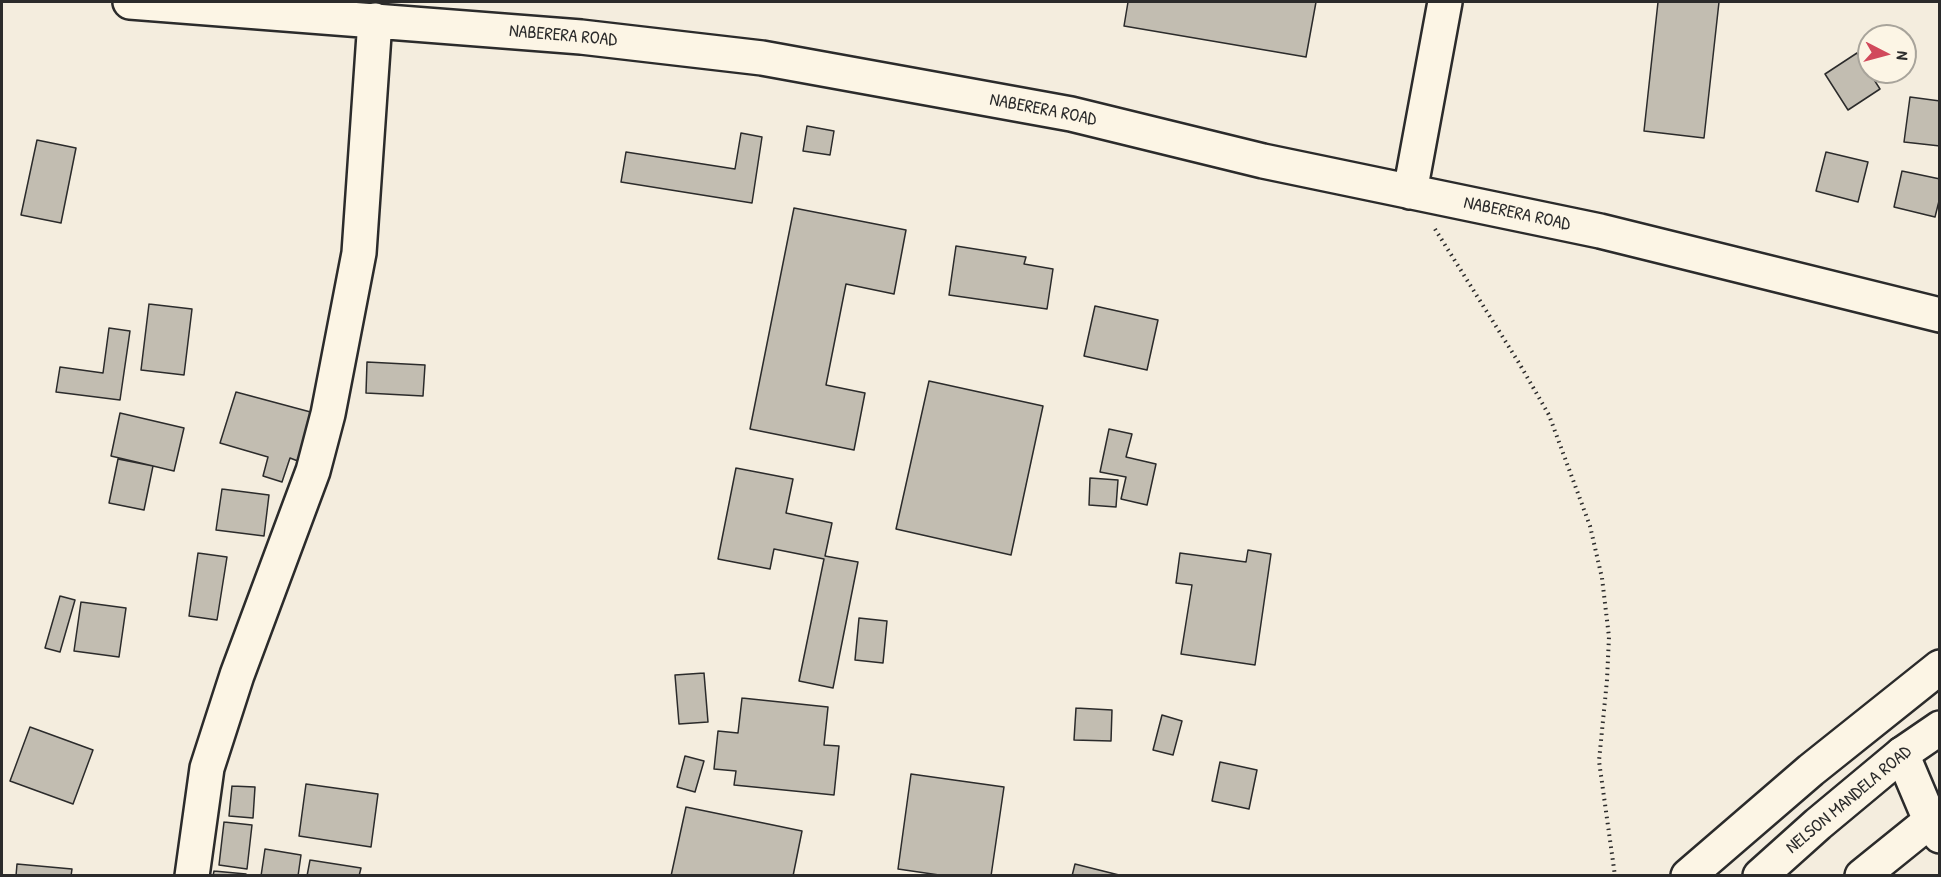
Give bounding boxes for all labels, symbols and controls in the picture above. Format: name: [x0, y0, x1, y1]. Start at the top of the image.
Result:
street label: NABERERA ROAD: [508, 21, 618, 51]
north arrow: [1857, 24, 1917, 84]
text: N: [1892, 50, 1914, 61]
street label: NABERERA ROAD: [988, 89, 1098, 131]
street label: NABERERA ROAD: [1462, 192, 1572, 236]
street label: NELSON MANDELA ROAD: [1782, 741, 1916, 859]

